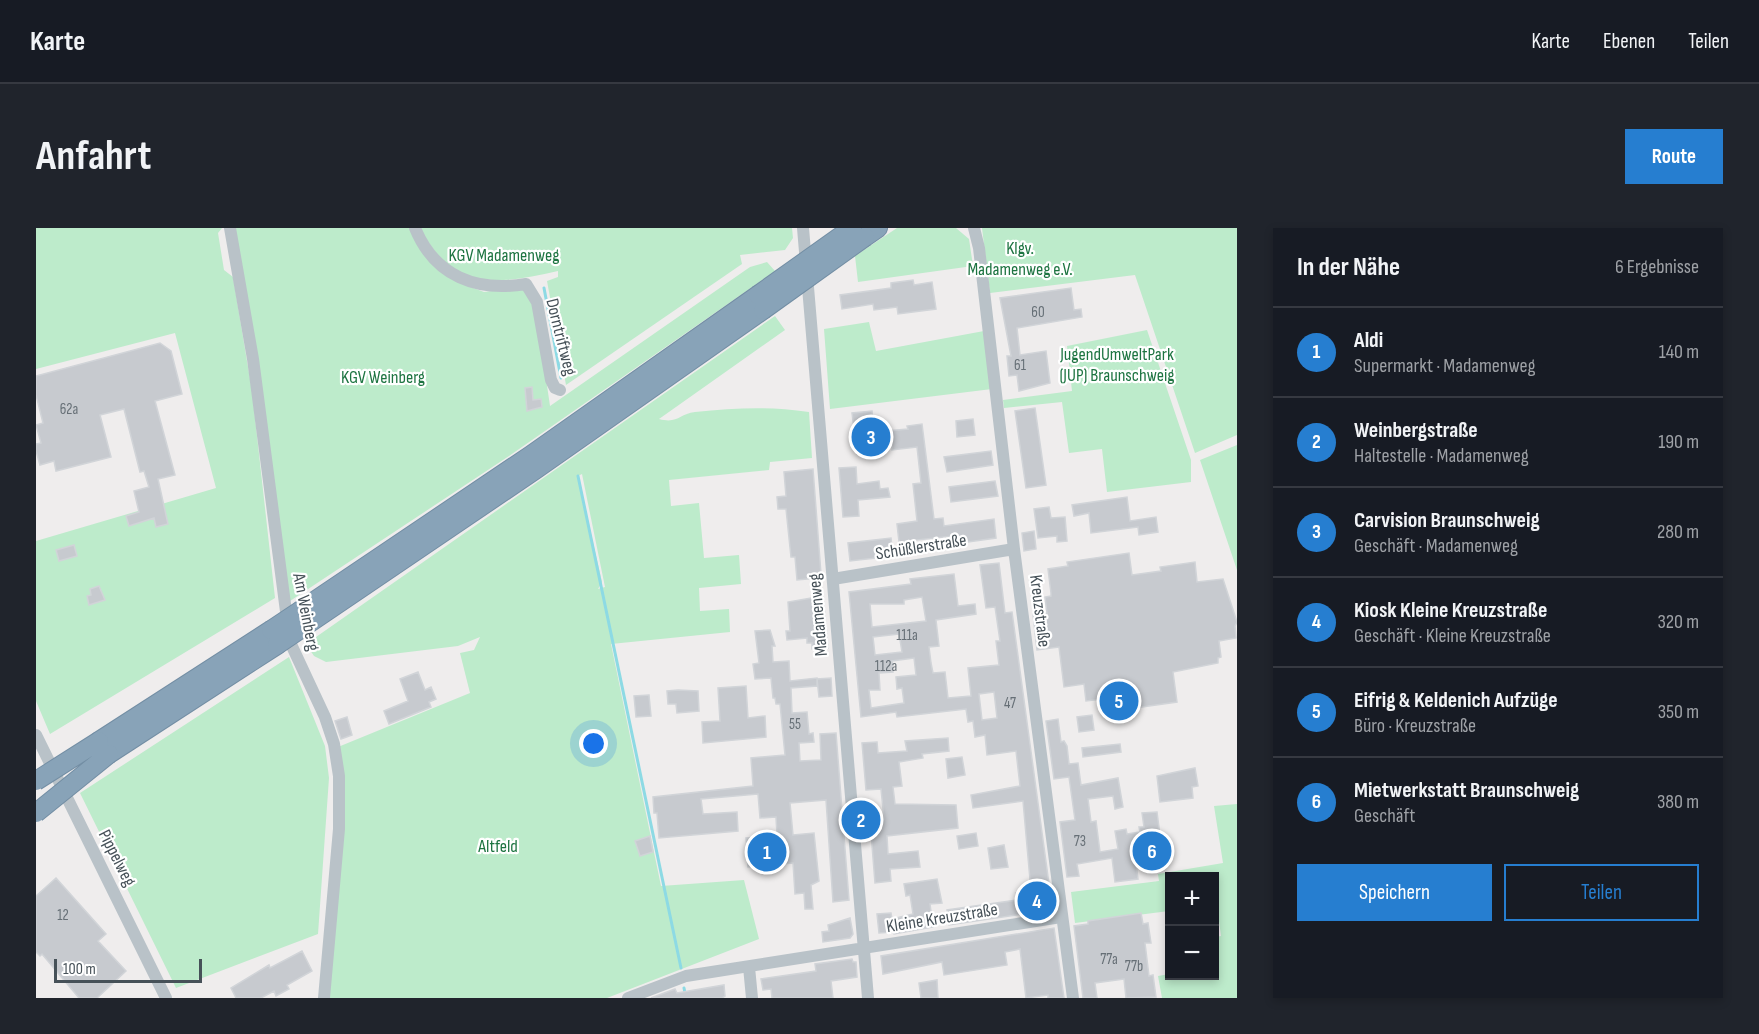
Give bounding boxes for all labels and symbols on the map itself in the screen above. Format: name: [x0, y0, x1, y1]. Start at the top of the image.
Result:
park label: Klgv. Madamenweg e.V.: [967, 238, 1073, 280]
park label: KGV Madamenweg: [449, 245, 559, 266]
street label: Dorntriftweg: [541, 296, 581, 378]
house number: 60: [1031, 303, 1045, 322]
park label: JugendUmweltPark (JUP) Braunschweig: [1059, 344, 1175, 386]
house number: 61: [1014, 356, 1027, 375]
park label: KGV Weinberg: [341, 367, 425, 388]
house number: 62a: [60, 400, 79, 419]
pin: 3: [852, 414, 890, 460]
street label: Schüßlerstraße: [874, 529, 968, 565]
street label: Am Weinberg: [288, 570, 324, 653]
street label: Madamenweg: [804, 573, 832, 657]
street label: Kreuzstraße: [1025, 574, 1055, 648]
house number: 111a: [896, 626, 918, 645]
house number: 112a: [875, 657, 898, 676]
pin: 5: [1100, 678, 1138, 724]
house number: 47: [1004, 694, 1016, 713]
house number: 55: [789, 715, 801, 734]
your location: [579, 729, 608, 758]
pin: 2: [842, 798, 880, 842]
street label: Pippelweg: [94, 826, 140, 890]
pin: 6: [1132, 828, 1172, 874]
pin: 1: [748, 830, 786, 874]
house number: 73: [1074, 832, 1086, 851]
park label: Altfeld: [477, 836, 518, 857]
pin: 4: [1018, 878, 1056, 924]
street label: Kleine Kreuzstraße: [885, 899, 999, 937]
house number: 12: [57, 906, 69, 925]
house number: 77a: [1100, 950, 1118, 969]
scale bar: [54, 956, 202, 984]
house number: 77b: [1125, 957, 1143, 976]

